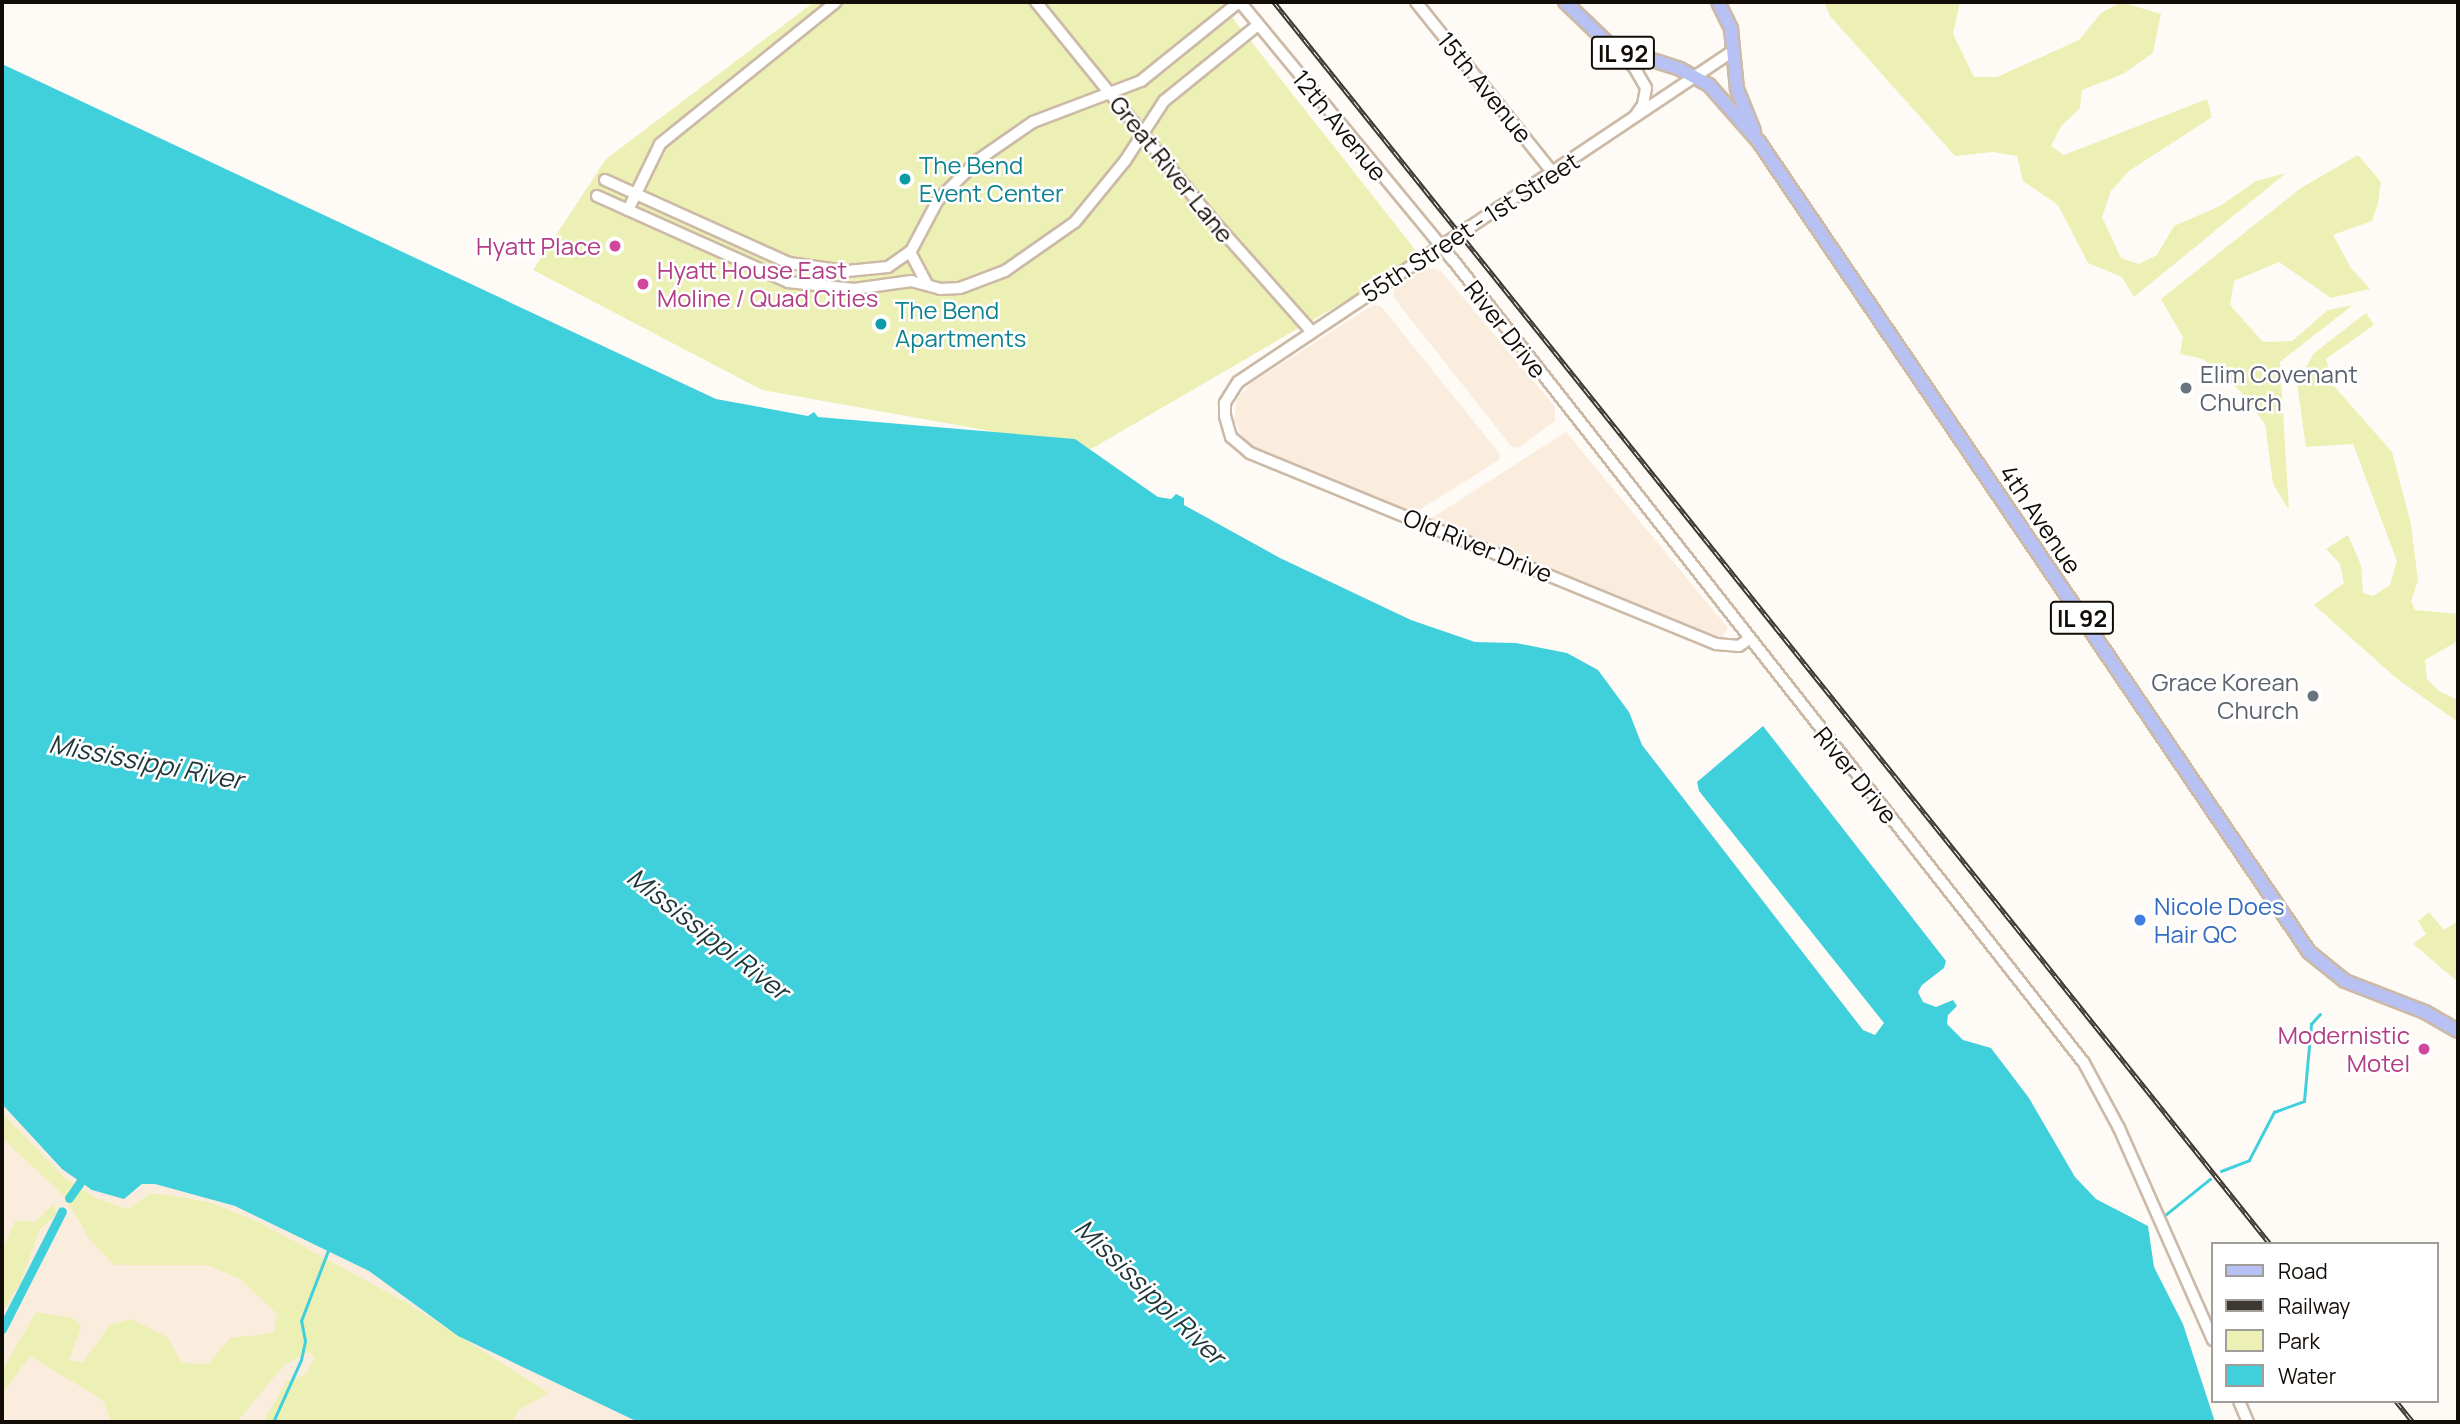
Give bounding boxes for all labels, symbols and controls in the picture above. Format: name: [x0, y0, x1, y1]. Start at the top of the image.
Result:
street label: 15th Avenue: [1432, 26, 1538, 148]
road number: IL 92: [1590, 34, 1656, 72]
street label: 12th Avenue: [1287, 64, 1393, 186]
street label: Great River Lane: [1104, 90, 1240, 248]
street label: 55th Street - 1st Street: [1356, 146, 1584, 308]
place label: The Bend Event Center: [919, 151, 1064, 207]
marker: The Bend Event Center: [897, 171, 913, 187]
place label: Hyatt Place: [476, 232, 601, 260]
marker: Hyatt Place: [607, 238, 623, 254]
place label: Hyatt House East Moline / Quad Cities: [657, 256, 878, 312]
street label: River Drive: [1459, 274, 1553, 384]
marker: Hyatt House East Moline / Quad Cities: [635, 276, 651, 292]
place label: The Bend Apartments: [895, 296, 1026, 352]
marker: The Bend Apartments: [873, 316, 889, 332]
place label: Elim Covenant Church: [2200, 360, 2358, 416]
marker: Elim Covenant Church: [2178, 380, 2194, 396]
street label: 4th Avenue: [1994, 459, 2088, 579]
street label: Old River Drive: [1399, 502, 1557, 588]
road number: IL 92: [2049, 598, 2115, 638]
place label: Grace Korean Church: [2152, 668, 2299, 724]
marker: Grace Korean Church: [2305, 688, 2321, 704]
street label: River Drive: [1808, 721, 1904, 829]
water label: Mississippi River: [47, 728, 245, 796]
water label: Mississippi River: [621, 861, 795, 1007]
place label: Nicole Does Hair QC: [2154, 892, 2285, 948]
marker: Nicole Does Hair QC: [2132, 912, 2148, 928]
place label: Modernistic Motel: [2278, 1021, 2410, 1077]
marker: Modernistic Motel: [2416, 1041, 2432, 1057]
water label: Mississippi River: [1069, 1213, 1231, 1371]
legend: [2212, 1242, 2439, 1403]
text: Road: [2278, 1257, 2328, 1285]
text: Railway: [2278, 1292, 2350, 1320]
text: Park: [2278, 1327, 2320, 1355]
text: Water: [2278, 1362, 2336, 1390]

